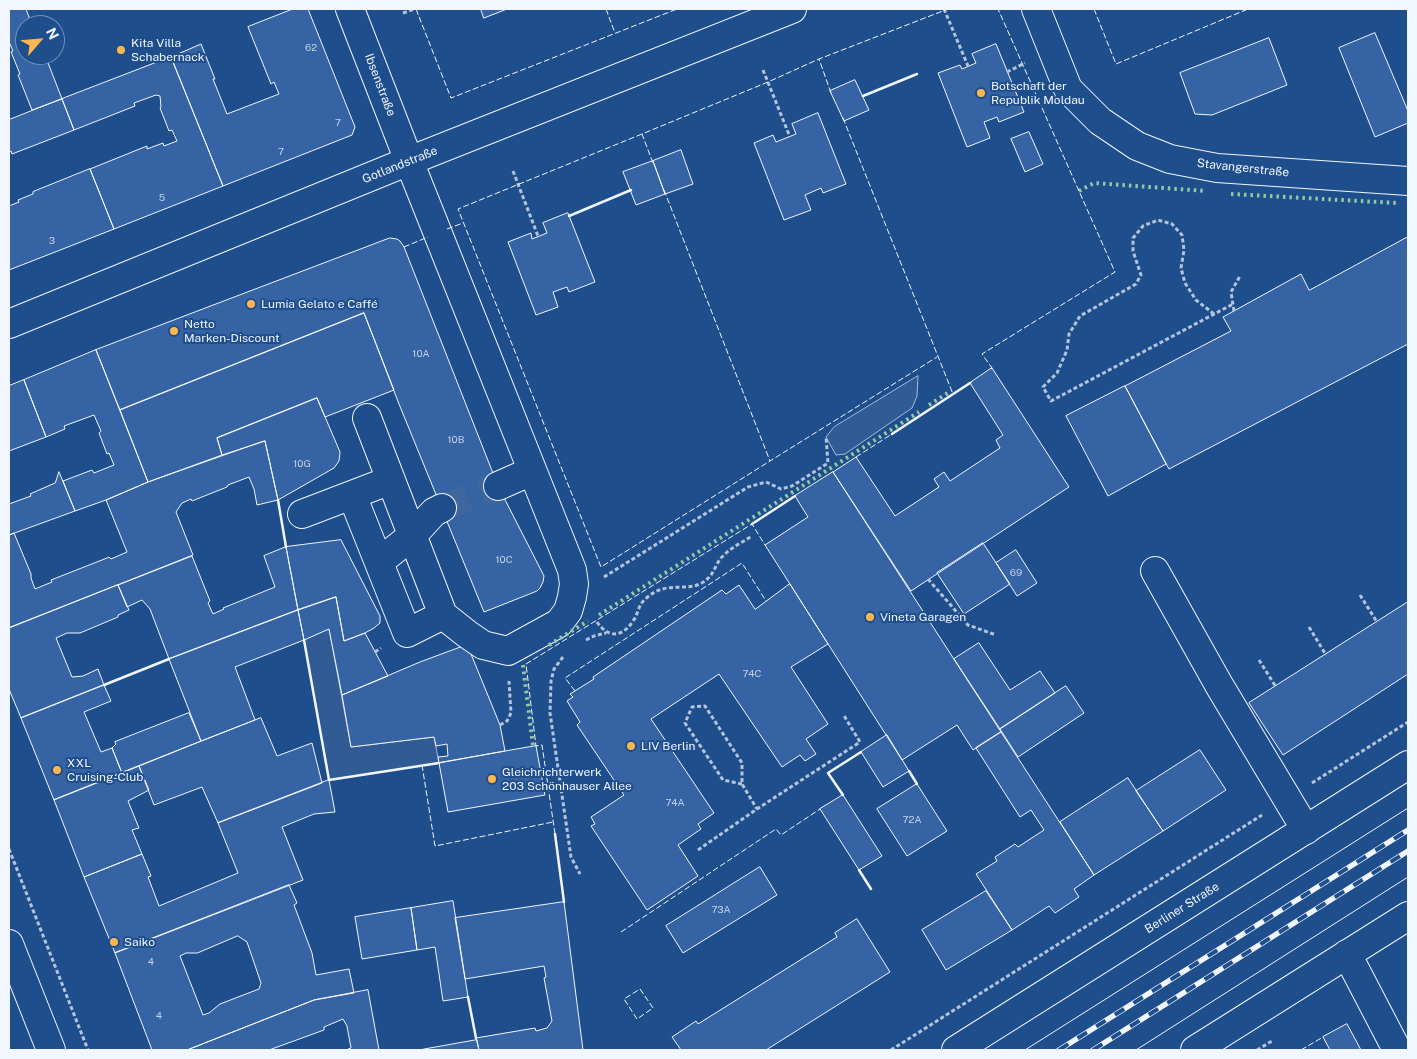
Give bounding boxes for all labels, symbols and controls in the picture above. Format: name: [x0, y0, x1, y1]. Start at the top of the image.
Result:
north arrow: [15, 15, 65, 65]
text: N: [43, 25, 62, 42]
place label: Kita Villa Schabernack: [131, 36, 204, 64]
house number: 62: [305, 42, 317, 54]
marker: Kita Villa Schabernack: [115, 44, 127, 56]
street label: Ibsenstraße: [361, 52, 399, 118]
place label: Botschaft der Republik Moldau: [991, 79, 1085, 107]
marker: Botschaft der Republik Moldau: [975, 87, 987, 99]
house number: 7: [335, 117, 341, 129]
street label: Gotlandstraße: [360, 143, 440, 187]
house number: 7: [278, 146, 284, 158]
street label: Stavangerstraße: [1196, 156, 1290, 180]
house number: 5: [159, 192, 165, 204]
house number: 3: [49, 235, 55, 247]
place label: Lumia Gelato e Caffé: [261, 297, 378, 311]
marker: Lumia Gelato e Caffé: [245, 298, 257, 310]
place label: Netto Marken-Discount: [184, 317, 280, 345]
marker: Netto Marken-Discount: [168, 325, 180, 337]
house number: 10A: [412, 348, 430, 360]
house number: 10B: [448, 434, 464, 446]
house number: 10G: [293, 458, 311, 470]
house number: 10C: [495, 554, 513, 566]
house number: 69: [1010, 567, 1022, 579]
place label: Vineta Garagen: [880, 610, 966, 624]
marker: Vineta Garagen: [864, 611, 876, 623]
house number: 74C: [743, 668, 761, 680]
place label: LIV Berlin: [641, 739, 695, 753]
marker: LIV Berlin: [625, 740, 637, 752]
place label: XXL Cruising-Club: [67, 756, 143, 784]
marker: XXL Cruising-Club: [51, 764, 63, 776]
place label: Gleichrichterwerk 203 Schönhauser Allee: [502, 765, 632, 793]
marker: Gleichrichterwerk 203 Schönhauser Allee: [486, 773, 498, 785]
house number: 74A: [665, 797, 685, 809]
house number: 72A: [902, 814, 922, 826]
street label: Berliner Straße: [1142, 879, 1222, 937]
house number: 73A: [711, 904, 731, 916]
place label: Saiko: [124, 935, 155, 949]
marker: Saiko: [108, 936, 120, 948]
house number: 4: [148, 956, 154, 968]
house number: 4: [156, 1010, 162, 1022]

